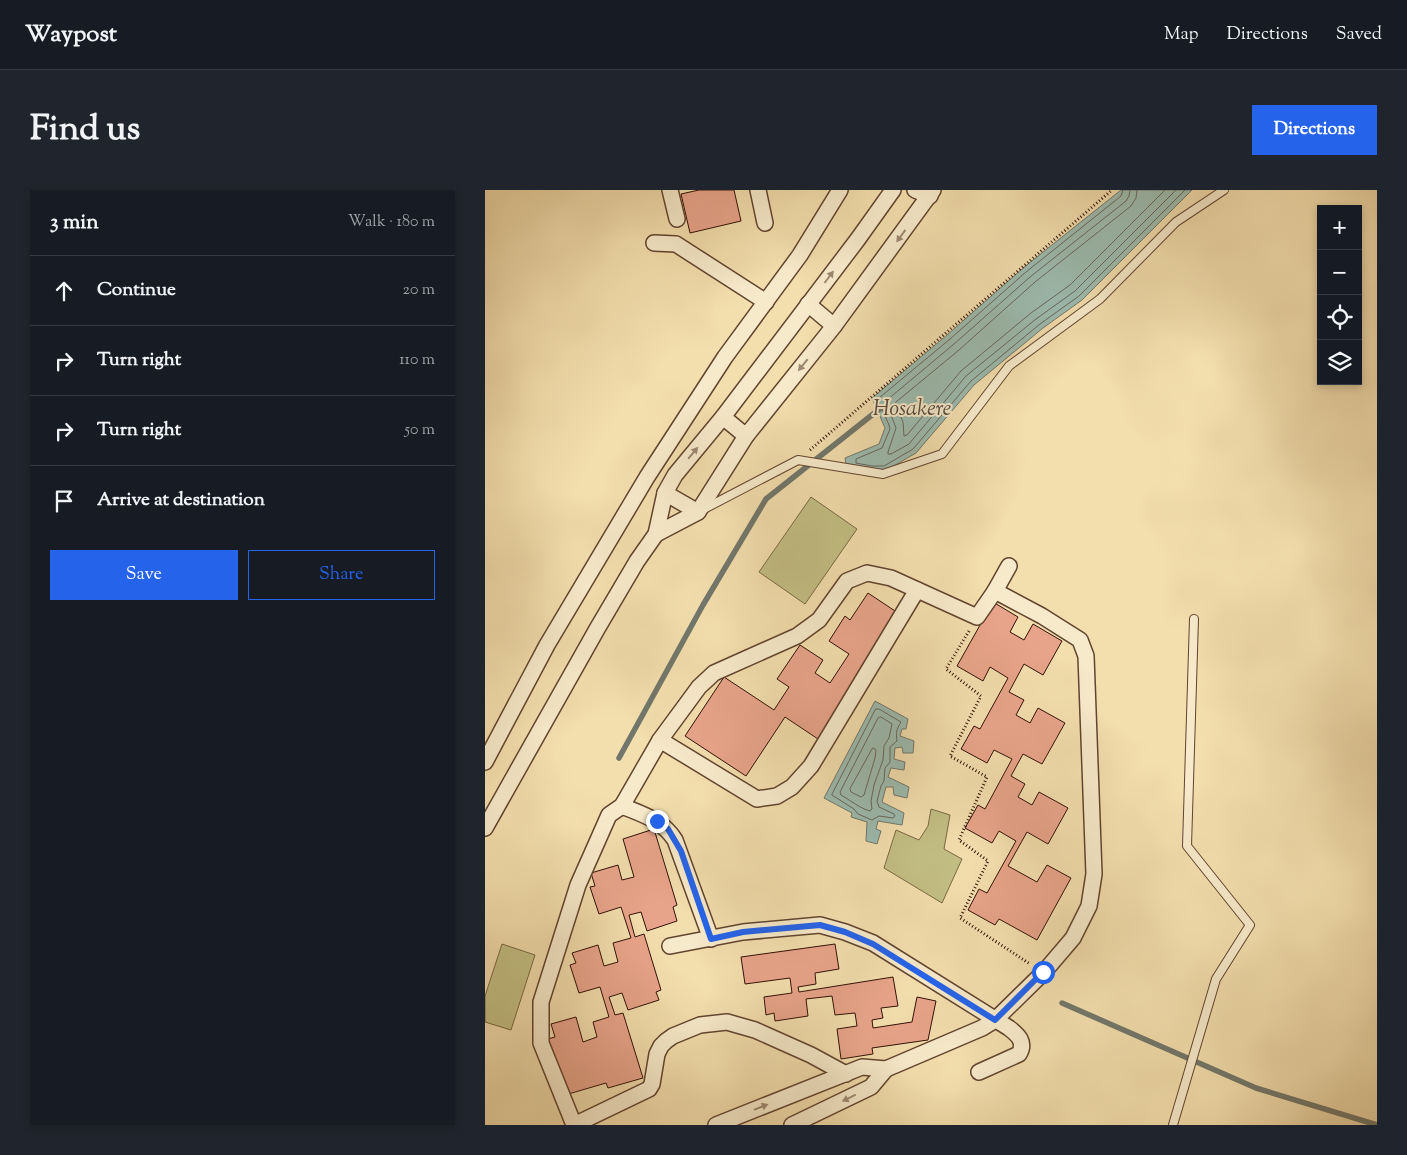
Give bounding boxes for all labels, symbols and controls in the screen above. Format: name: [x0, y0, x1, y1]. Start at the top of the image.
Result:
text: Waypost: [25, 18, 117, 52]
text: Map: [1164, 22, 1199, 48]
text: Directions: [1227, 22, 1308, 48]
text: Saved: [1336, 22, 1382, 48]
text: Find us: [30, 105, 140, 156]
button: Directions: [1252, 105, 1377, 155]
map controls: [1317, 205, 1362, 385]
button: +: [1317, 205, 1362, 250]
text: 3 min: [50, 208, 99, 238]
text: Walk · 180 m: [348, 211, 435, 234]
one-way arrow: [896, 229, 906, 243]
button: −: [1317, 250, 1362, 295]
one-way arrow: [823, 271, 834, 284]
icon: ahead: [50, 277, 78, 305]
text: Continue: [97, 277, 176, 304]
text: 20 m: [402, 279, 435, 302]
button: locate: [1317, 295, 1362, 340]
button: layers: [1317, 340, 1362, 385]
icon: right: [50, 347, 78, 375]
text: Turn right: [97, 347, 181, 374]
text: 110 m: [399, 349, 435, 372]
one-way arrow: [797, 358, 808, 371]
water label: Hosakere: [873, 394, 951, 426]
icon: right: [50, 417, 78, 445]
text: Turn right: [97, 417, 181, 444]
text: 50 m: [404, 419, 435, 442]
one-way arrow: [688, 447, 699, 460]
icon: arrive: [50, 487, 78, 515]
text: Arrive at destination: [97, 487, 265, 514]
button: Save: [50, 550, 238, 600]
button: Share: [248, 550, 435, 600]
route end: [646, 810, 669, 833]
route start: [1032, 961, 1055, 984]
one-way arrow: [842, 1094, 856, 1102]
one-way arrow: [754, 1103, 769, 1110]

